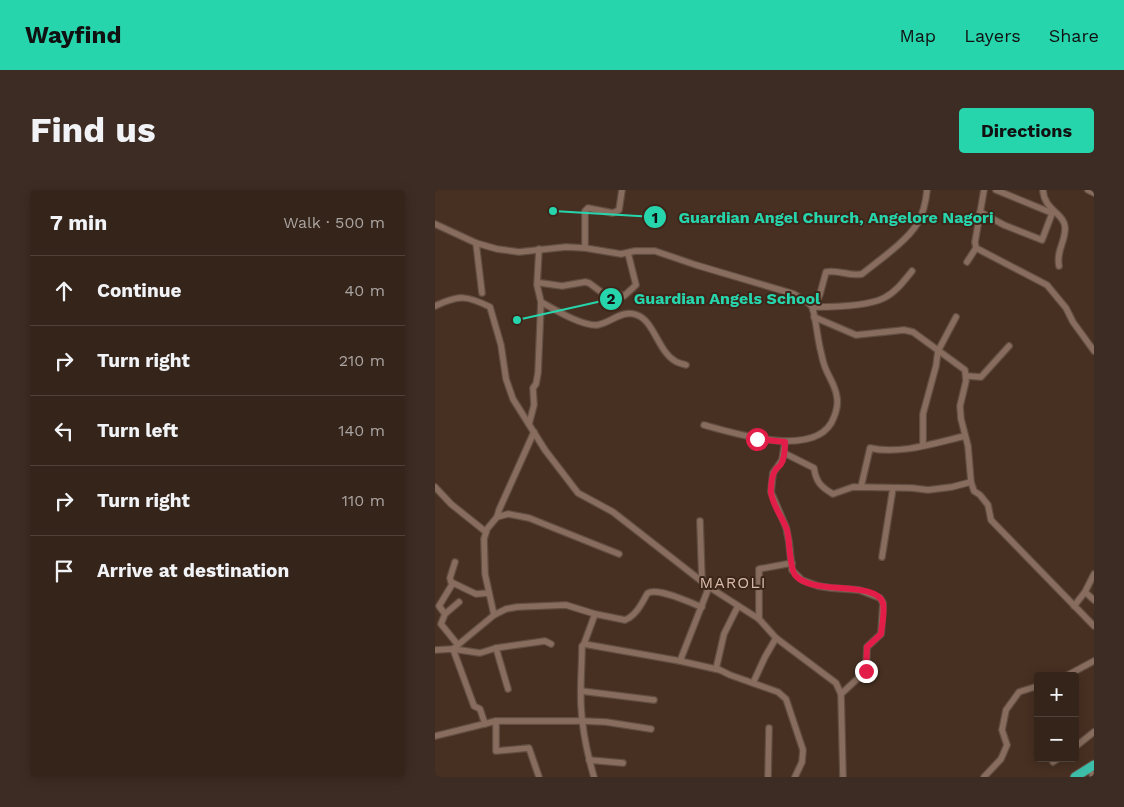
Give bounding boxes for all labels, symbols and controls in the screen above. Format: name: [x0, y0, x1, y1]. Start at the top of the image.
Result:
text: Wayfind: [25, 21, 121, 49]
text: Map: [899, 25, 936, 46]
text: Layers: [964, 25, 1021, 46]
text: Share: [1049, 25, 1099, 46]
button: Directions: [959, 108, 1094, 153]
text: Find us: [30, 109, 156, 151]
callout: Guardian Angel Church, Angelore Nagori: [643, 202, 1004, 233]
text: Guardian Angel Church, Angelore Nagori: [678, 208, 994, 227]
text: 1: [652, 209, 658, 227]
text: 7 min: [50, 210, 107, 235]
text: Walk · 500 m: [283, 213, 385, 232]
icon: ahead: [50, 277, 78, 305]
text: Continue: [97, 279, 181, 302]
text: 40 m: [345, 281, 385, 300]
callout: Guardian Angels School: [598, 283, 830, 314]
text: Guardian Angels School: [634, 289, 821, 308]
text: 2: [607, 290, 616, 308]
icon: right: [50, 347, 78, 375]
text: Turn right: [97, 349, 190, 372]
text: 210 m: [339, 351, 385, 370]
icon: left: [50, 417, 78, 445]
text: Turn left: [97, 419, 178, 442]
text: 140 m: [338, 421, 385, 440]
route start: [746, 428, 769, 451]
icon: right: [50, 487, 78, 515]
text: Turn right: [97, 489, 190, 512]
text: 110 m: [342, 491, 385, 510]
icon: arrive: [50, 557, 78, 585]
text: Arrive at destination: [97, 559, 289, 582]
district label: MAROLI: [699, 573, 767, 592]
route end: [855, 660, 878, 683]
map controls: [1034, 672, 1079, 762]
button: +: [1034, 672, 1079, 717]
button: −: [1034, 717, 1079, 762]

